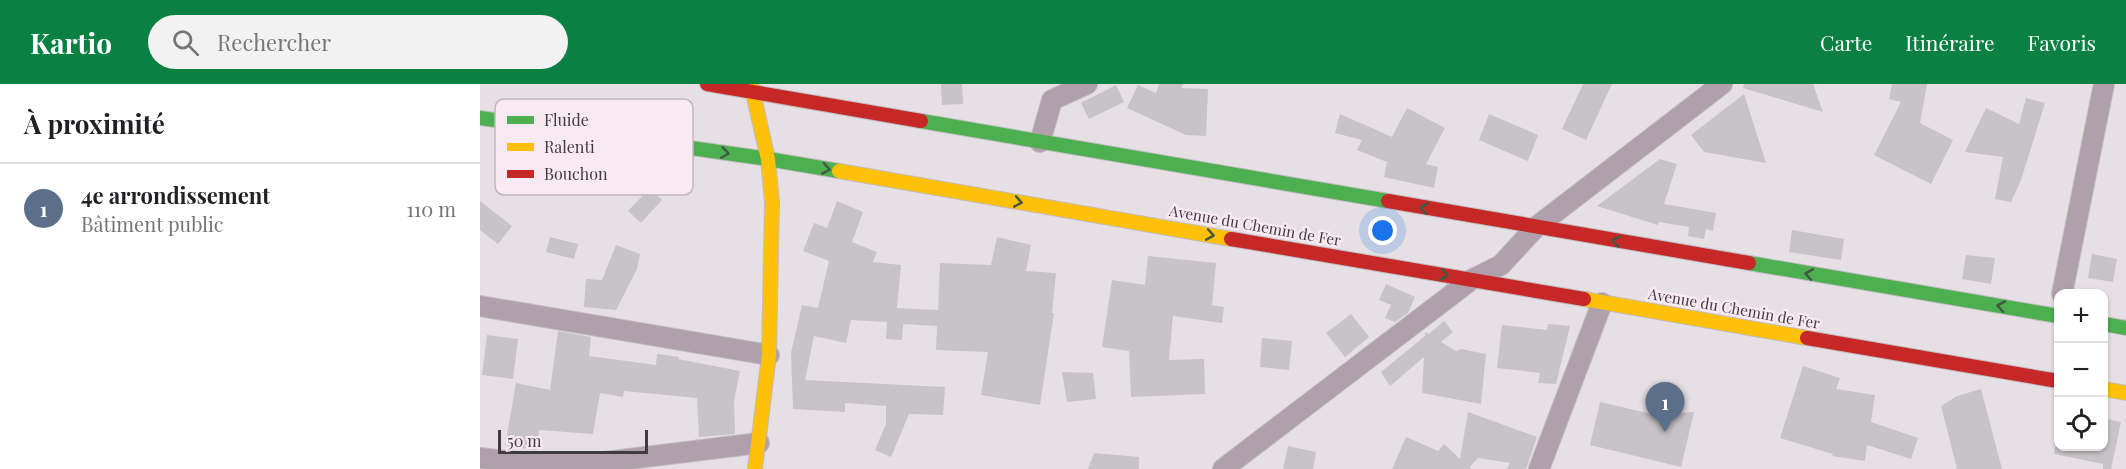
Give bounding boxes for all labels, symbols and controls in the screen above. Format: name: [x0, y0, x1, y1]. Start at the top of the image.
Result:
search box: [148, 15, 568, 69]
text: Kartio: [30, 24, 112, 61]
icon: search: [169, 26, 202, 59]
text: Rechercher: [217, 27, 331, 57]
text: Carte: [1820, 28, 1872, 56]
text: Itinéraire: [1905, 28, 1995, 56]
text: Favoris: [2028, 28, 2096, 56]
legend: [495, 99, 693, 195]
text: À proximité: [24, 106, 165, 141]
text: Fluide: [544, 109, 589, 130]
text: Ralenti: [544, 136, 595, 157]
one-way arrow: [720, 147, 730, 159]
one-way arrow: [820, 162, 830, 175]
text: Bouchon: [544, 163, 608, 184]
text: 4e arrondissement: [81, 180, 270, 210]
text: 1: [40, 195, 47, 222]
text: 110 m: [406, 195, 456, 222]
one-way arrow: [1013, 195, 1023, 208]
street label: Avenue du Chemin de Fer: [1167, 200, 1343, 250]
one-way arrow: [1420, 202, 1430, 215]
text: Bâtiment public: [81, 210, 224, 237]
your location: [1368, 216, 1397, 245]
one-way arrow: [1205, 228, 1215, 241]
one-way arrow: [1612, 235, 1621, 247]
one-way arrow: [1804, 268, 1813, 280]
one-way arrow: [1439, 269, 1448, 281]
street label: Avenue du Chemin de Fer: [1646, 283, 1822, 333]
map controls: [2054, 289, 2108, 451]
button: +: [2054, 289, 2108, 343]
one-way arrow: [1996, 301, 2005, 313]
button: −: [2054, 343, 2108, 397]
pin: 1: [1646, 382, 1684, 432]
button: locate: [2054, 397, 2108, 451]
scale bar: [498, 427, 648, 454]
text: 50 m: [507, 430, 541, 451]

